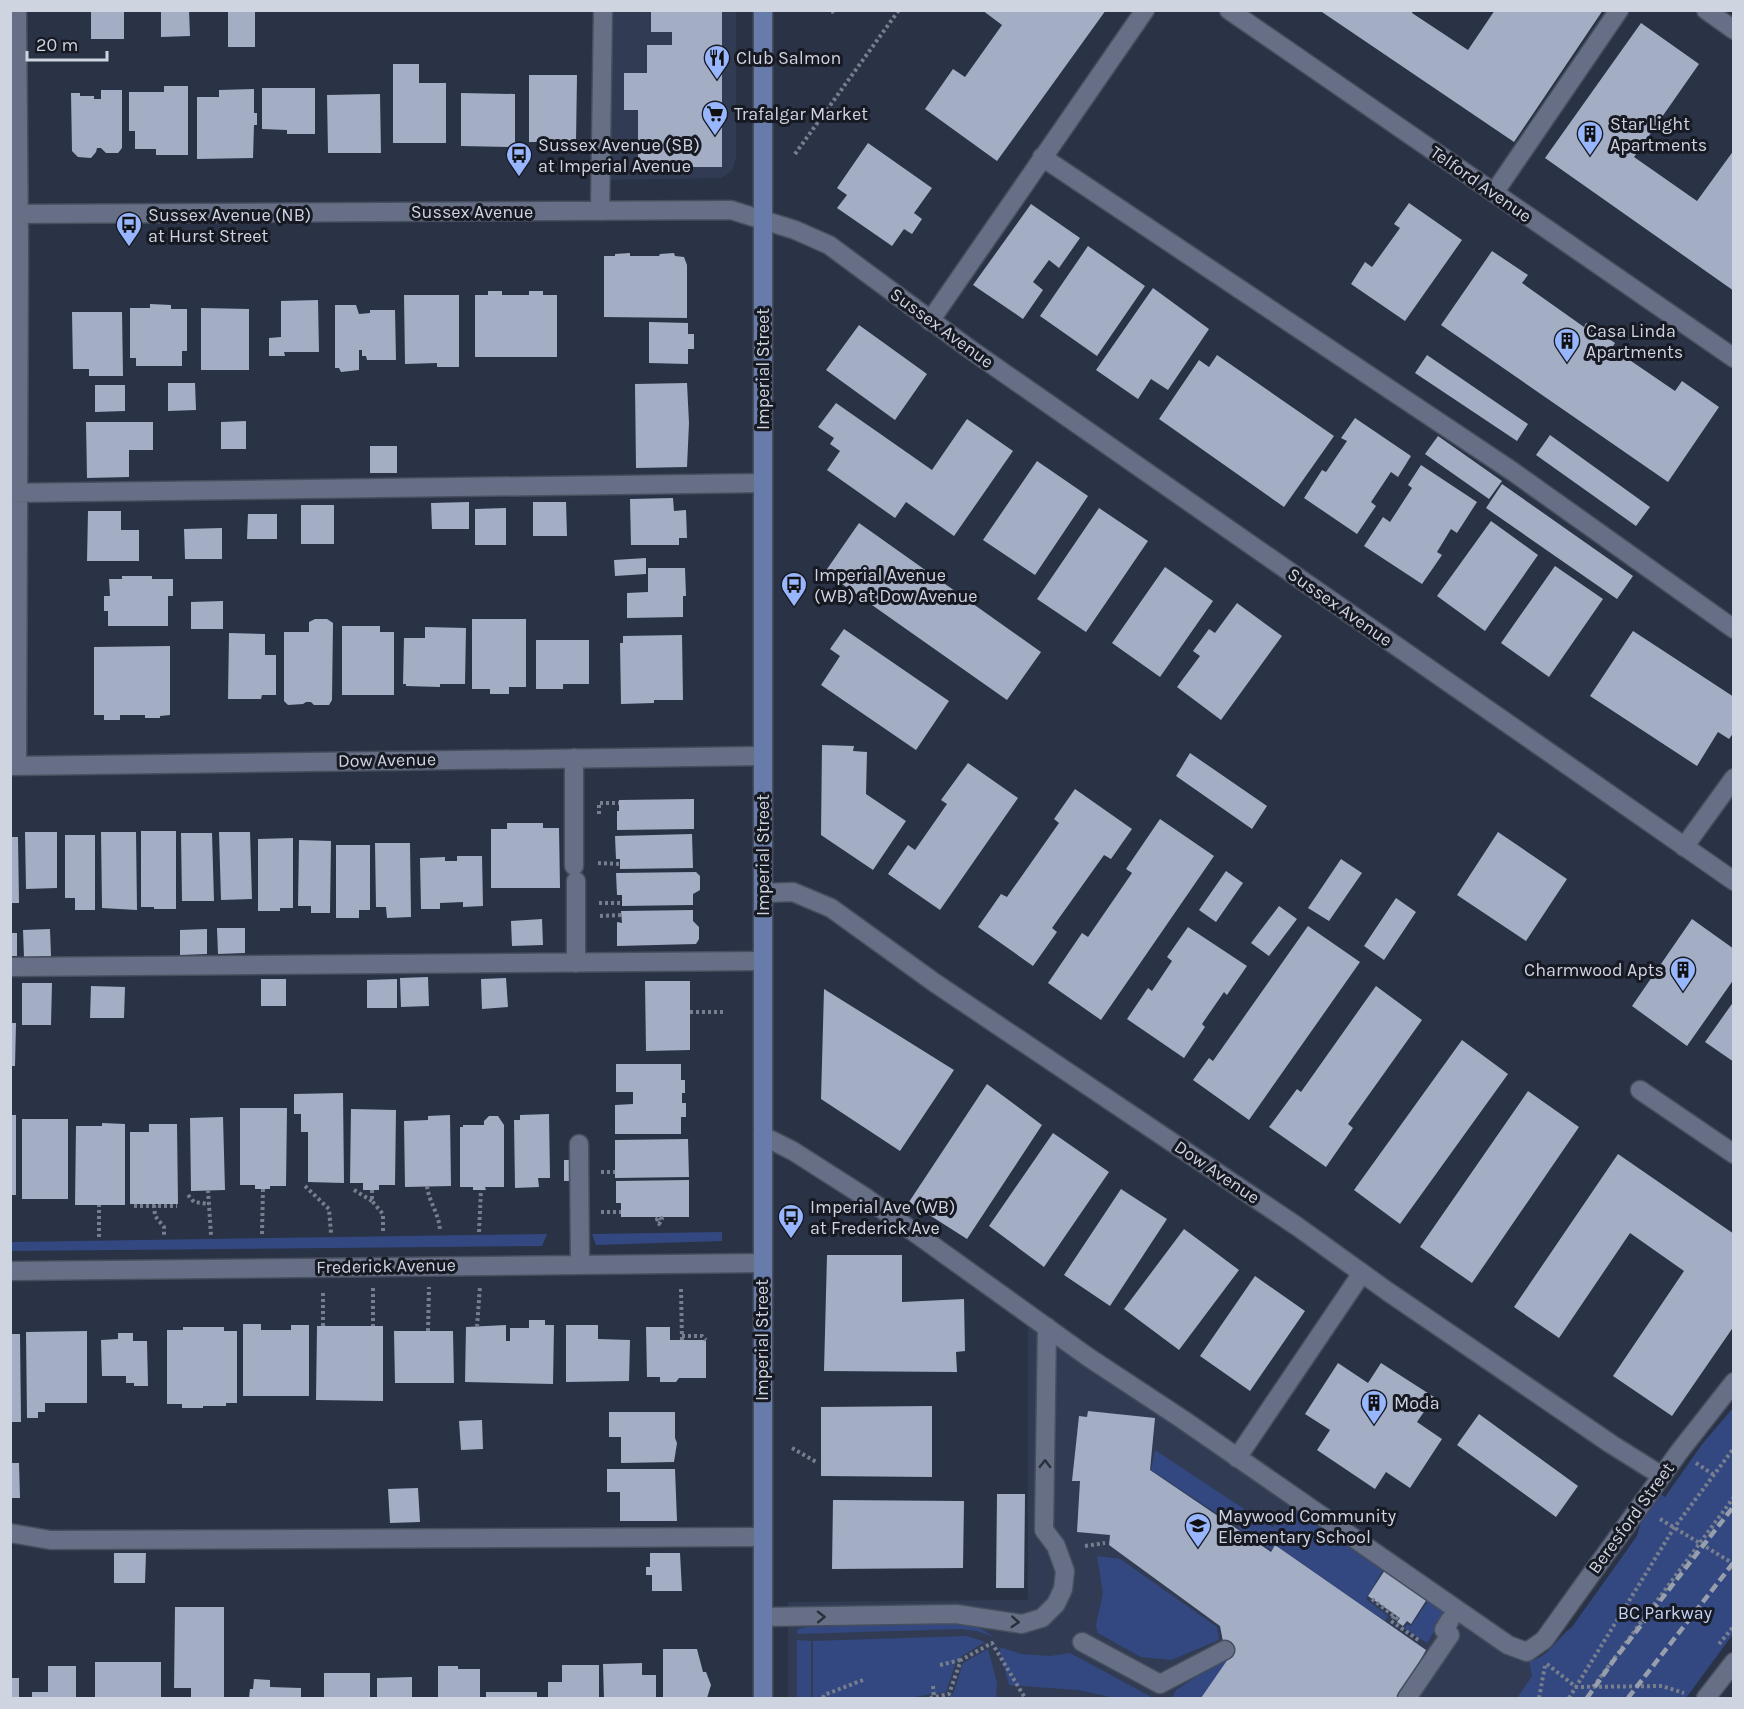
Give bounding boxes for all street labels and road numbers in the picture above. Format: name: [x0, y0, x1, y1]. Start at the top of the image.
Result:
street label: Telford Avenue: [1426, 141, 1536, 227]
street label: Sussex Avenue: [411, 201, 533, 223]
street label: Sussex Avenue: [886, 283, 998, 373]
street label: Imperial Street: [752, 308, 774, 430]
street label: Sussex Avenue: [1283, 563, 1397, 651]
street label: Dow Avenue: [338, 748, 436, 772]
street label: Imperial Street: [752, 794, 774, 916]
street label: Dow Avenue: [1170, 1135, 1264, 1209]
street label: Frederick Avenue: [316, 1254, 456, 1278]
street label: Imperial Street: [751, 1279, 773, 1401]
street label: Beresford Street: [1583, 1458, 1679, 1578]

